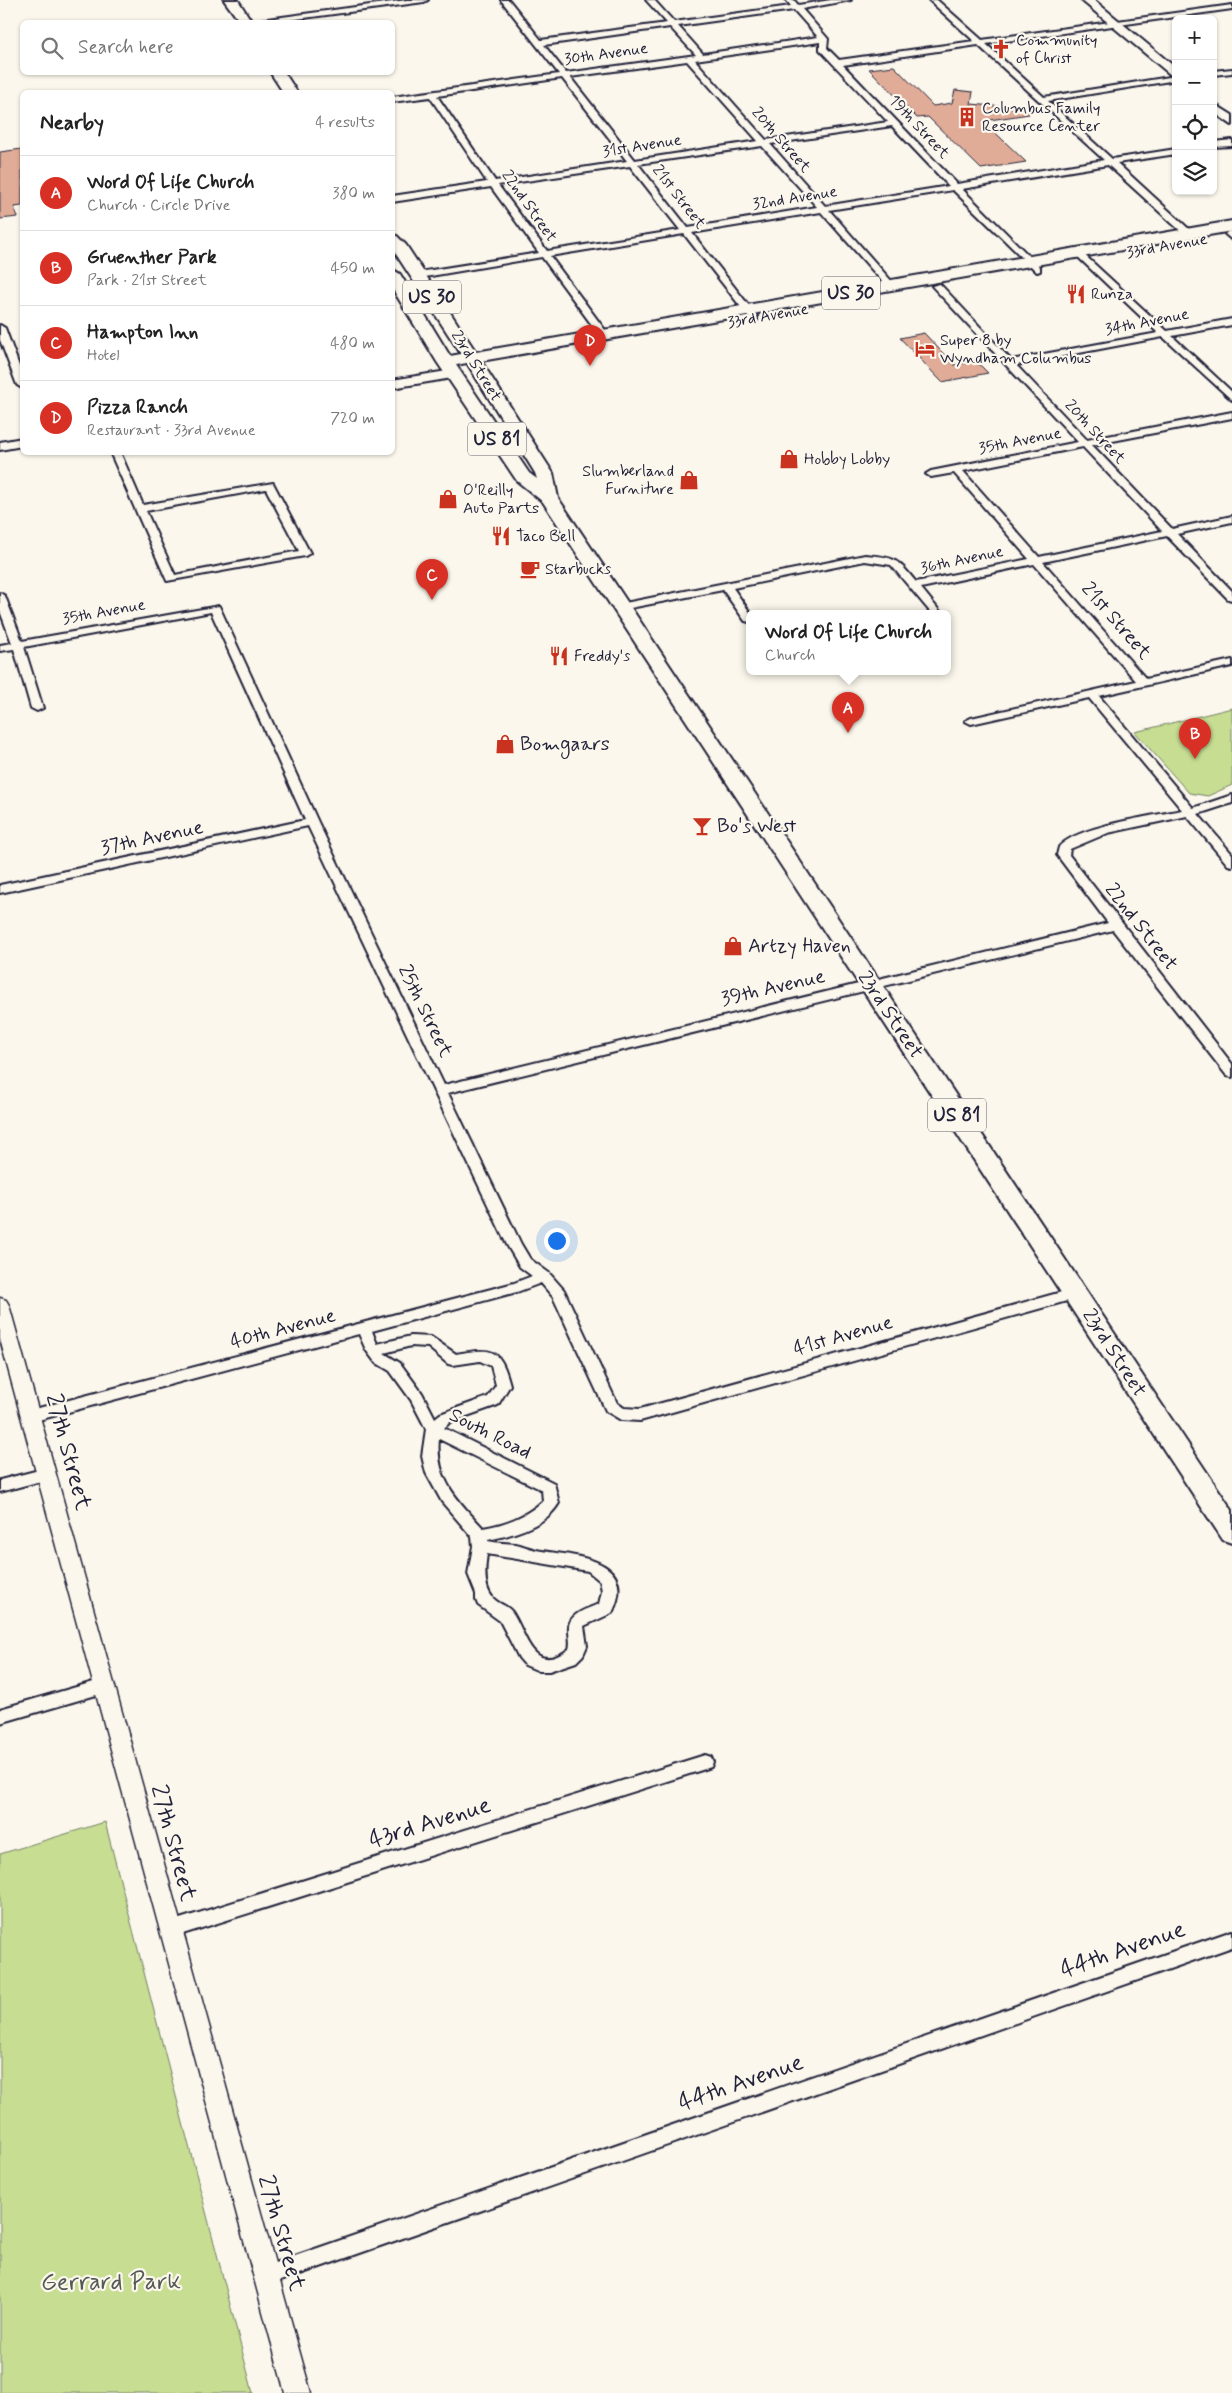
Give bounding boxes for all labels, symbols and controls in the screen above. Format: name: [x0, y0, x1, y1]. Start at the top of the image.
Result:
map controls: [1172, 15, 1217, 195]
button: +: [1172, 15, 1217, 60]
search box: [20, 20, 395, 75]
place label: Community of Christ: [1016, 30, 1098, 69]
icon: search: [38, 34, 66, 62]
text: Search here: [78, 35, 174, 60]
street label: 30th Avenue: [563, 38, 649, 70]
church icon: Community of Christ: [990, 38, 1012, 60]
button: −: [1172, 60, 1217, 105]
street label: 19th Street: [884, 90, 954, 164]
place label: Columbus Family Resource Center: [982, 98, 1100, 137]
street label: 20th Street: [747, 103, 816, 178]
button: locate: [1172, 105, 1217, 150]
building icon: Columbus Family Resource Center: [956, 106, 978, 128]
text: Nearby: [40, 109, 104, 137]
text: 4 results: [315, 112, 375, 133]
street label: 31st Avenue: [601, 129, 683, 163]
button: layers: [1172, 150, 1217, 195]
street label: 21st Street: [647, 161, 711, 234]
street label: 22nd Street: [496, 166, 562, 247]
text: Word Of Life Church: [87, 170, 254, 195]
street label: 32nd Avenue: [751, 181, 839, 215]
text: A: [51, 183, 61, 204]
text: 380 m: [332, 183, 375, 204]
text: Church · Circle Drive: [87, 195, 230, 216]
street label: 33rd Avenue: [1125, 229, 1209, 263]
text: Gruenther Park: [87, 245, 217, 270]
text: B: [51, 258, 61, 279]
text: 450 m: [330, 258, 375, 279]
text: Park · 21st Street: [87, 270, 207, 291]
road number: US 30: [822, 276, 880, 310]
road number: US 30: [403, 280, 461, 314]
restaurant icon: Runza: [1065, 283, 1087, 305]
place label: Runza: [1091, 284, 1133, 305]
street label: 33rd Avenue: [726, 299, 810, 333]
street label: 34th Avenue: [1103, 304, 1191, 340]
text: Hampton Inn: [87, 320, 198, 345]
pin: D: [574, 325, 606, 366]
street label: 23rd Street: [446, 326, 506, 406]
place label: Super 8 by Wyndham Columbus: [940, 330, 1091, 369]
text: C: [50, 333, 62, 354]
text: 480 m: [330, 333, 375, 354]
hotel icon: Super 8 by Wyndham Columbus: [914, 338, 936, 360]
text: Hotel: [87, 345, 120, 366]
text: Pizza Ranch: [87, 395, 188, 420]
street label: 20th Street: [1060, 395, 1131, 469]
text: D: [50, 408, 62, 429]
text: 720 m: [330, 408, 375, 429]
text: Restaurant · 33rd Avenue: [87, 420, 256, 441]
road number: US 81: [468, 422, 526, 456]
street label: 35th Avenue: [977, 423, 1063, 459]
shop icon: Hobby Lobby: [778, 448, 800, 470]
place label: Hobby Lobby: [804, 449, 890, 470]
place label: Slumberland Furniture: [582, 461, 674, 500]
shop icon: Slumberland Furniture: [678, 469, 700, 491]
place label: O'Reilly Auto Parts: [463, 480, 539, 519]
shop icon: O'Reilly Auto Parts: [437, 488, 459, 510]
restaurant icon: Taco Bell: [490, 525, 512, 547]
place label: Taco Bell: [516, 526, 575, 547]
street label: 36th Avenue: [919, 541, 1005, 579]
cafe icon: Starbucks: [519, 558, 541, 580]
pin: C: [416, 559, 448, 600]
place label: Starbucks: [545, 559, 611, 580]
street label: 21st Street: [1075, 576, 1157, 666]
street label: 35th Avenue: [61, 594, 147, 630]
popup: [746, 610, 951, 675]
text: Word Of Life Church: [765, 620, 932, 645]
restaurant icon: Freddy's: [548, 645, 570, 667]
text: Church: [765, 645, 815, 666]
place label: Freddy's: [574, 646, 630, 667]
pin: A: [832, 692, 864, 733]
pin: B: [1179, 718, 1211, 759]
place label: Bomgaars: [520, 731, 610, 759]
shop icon: Bomgaars: [494, 733, 516, 755]
place label: Bo's West: [717, 813, 796, 840]
street label: 37th Avenue: [98, 814, 206, 862]
bar icon: Bo's West: [691, 815, 713, 837]
street label: 22nd Street: [1098, 878, 1184, 976]
place label: Artzy Haven: [748, 933, 851, 960]
shop icon: Artzy Haven: [722, 935, 744, 957]
street label: 25th Street: [391, 960, 459, 1062]
street label: 39th Avenue: [718, 963, 828, 1013]
street label: 23rd Street: [851, 966, 929, 1064]
road number: US 81: [928, 1098, 986, 1132]
your location: [544, 1228, 570, 1254]
street label: 40th Avenue: [227, 1302, 339, 1356]
street label: 23rd Street: [1075, 1304, 1153, 1402]
street label: 41st Avenue: [790, 1309, 896, 1363]
street label: 27th Street: [38, 1390, 98, 1514]
street label: South Road: [444, 1402, 536, 1466]
street label: 27th Street: [143, 1781, 203, 1905]
street label: 43rd Avenue: [365, 1790, 495, 1856]
street label: 44th Avenue: [1056, 1914, 1190, 1986]
street label: 44th Avenue: [674, 2047, 808, 2119]
street label: 27th Street: [250, 2171, 312, 2295]
park label: Gerrard Park: [41, 2267, 181, 2298]

